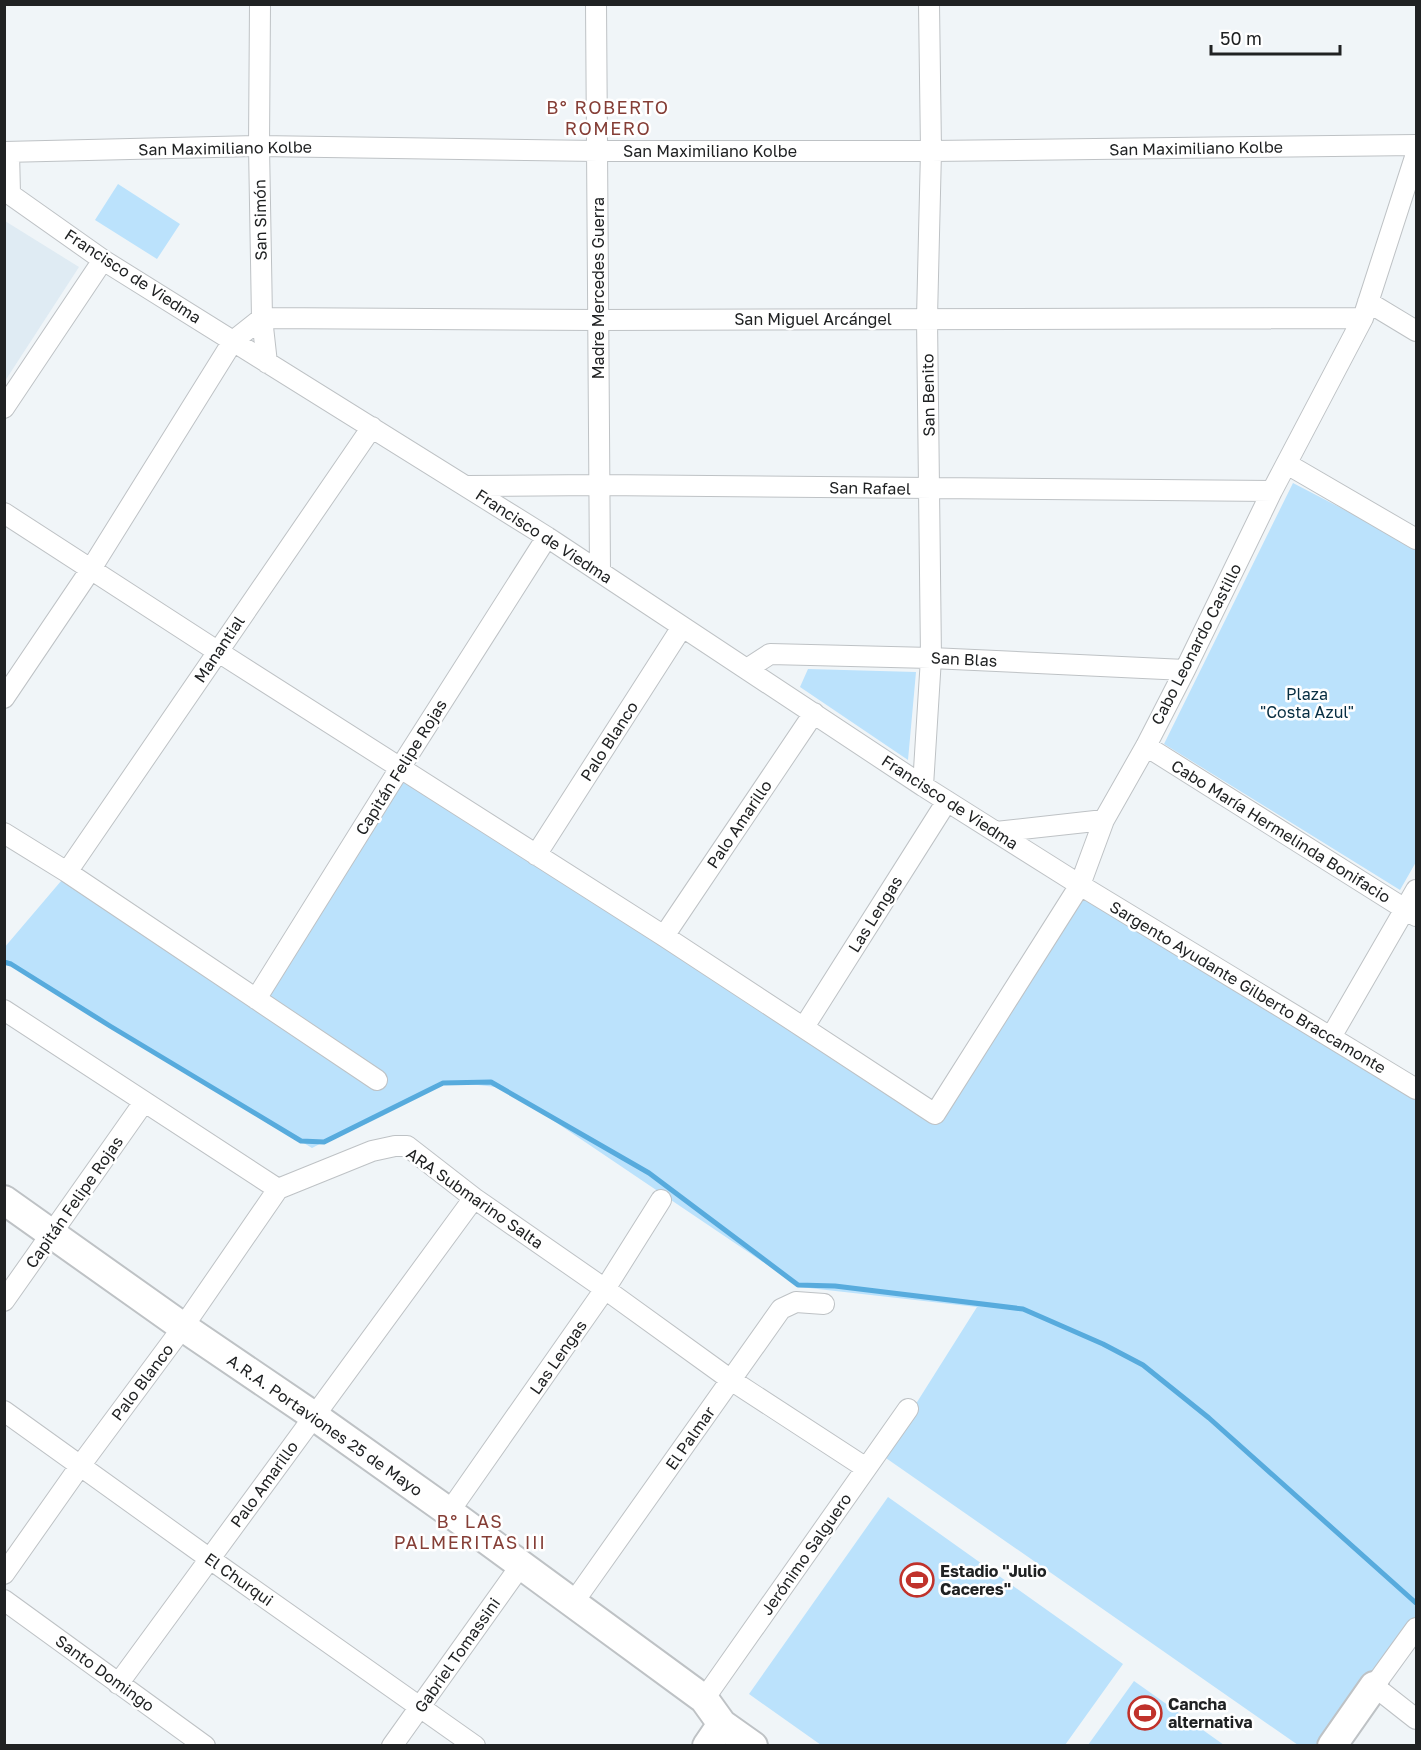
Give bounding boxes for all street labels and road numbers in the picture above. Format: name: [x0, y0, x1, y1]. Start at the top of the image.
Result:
street label: San Maximiliano Kolbe: [138, 136, 312, 160]
street label: San Maximiliano Kolbe: [1109, 136, 1283, 160]
street label: San Maximiliano Kolbe: [623, 141, 797, 161]
street label: San Simón: [249, 179, 271, 261]
street label: Madre Mercedes Guerra: [588, 197, 608, 379]
street label: Francisco de Viedma: [61, 224, 205, 328]
street label: San Miguel Arcángel: [734, 309, 892, 329]
street label: San Benito: [917, 353, 939, 437]
street label: San Rafael: [829, 477, 911, 499]
street label: Francisco de Viedma: [472, 484, 616, 588]
street label: Cabo Leonardo Castillo: [1147, 560, 1245, 728]
street label: Manantial: [189, 612, 249, 686]
street label: San Blas: [930, 647, 998, 671]
street label: Capitán Felipe Rojas: [351, 695, 451, 839]
street label: Palo Blanco: [576, 697, 642, 785]
street label: Francisco de Viedma: [878, 750, 1022, 854]
street label: Cabo María Hermelinda Bonifacio: [1168, 755, 1394, 907]
street label: Palo Amarillo: [702, 776, 776, 872]
street label: Las Lengas: [844, 872, 906, 956]
street label: Sargento Ayudante Gilberto Braccamonte: [1106, 896, 1390, 1078]
street label: Capitán Felipe Rojas: [21, 1132, 127, 1272]
street label: ARA Submarino Salta: [403, 1143, 547, 1253]
street label: Las Lengas: [525, 1316, 591, 1398]
street label: Palo Blanco: [107, 1340, 177, 1424]
street label: A.R.A. Portaviones 25 de Mayo: [224, 1350, 426, 1500]
street label: El Palmar: [661, 1402, 719, 1474]
street label: Palo Amarillo: [226, 1437, 302, 1531]
street label: Jerónimo Salguero: [756, 1489, 856, 1619]
street label: El Churqui: [201, 1548, 277, 1610]
street label: Gabriel Tomassini: [410, 1594, 504, 1716]
street label: Santo Domingo: [52, 1630, 158, 1716]

